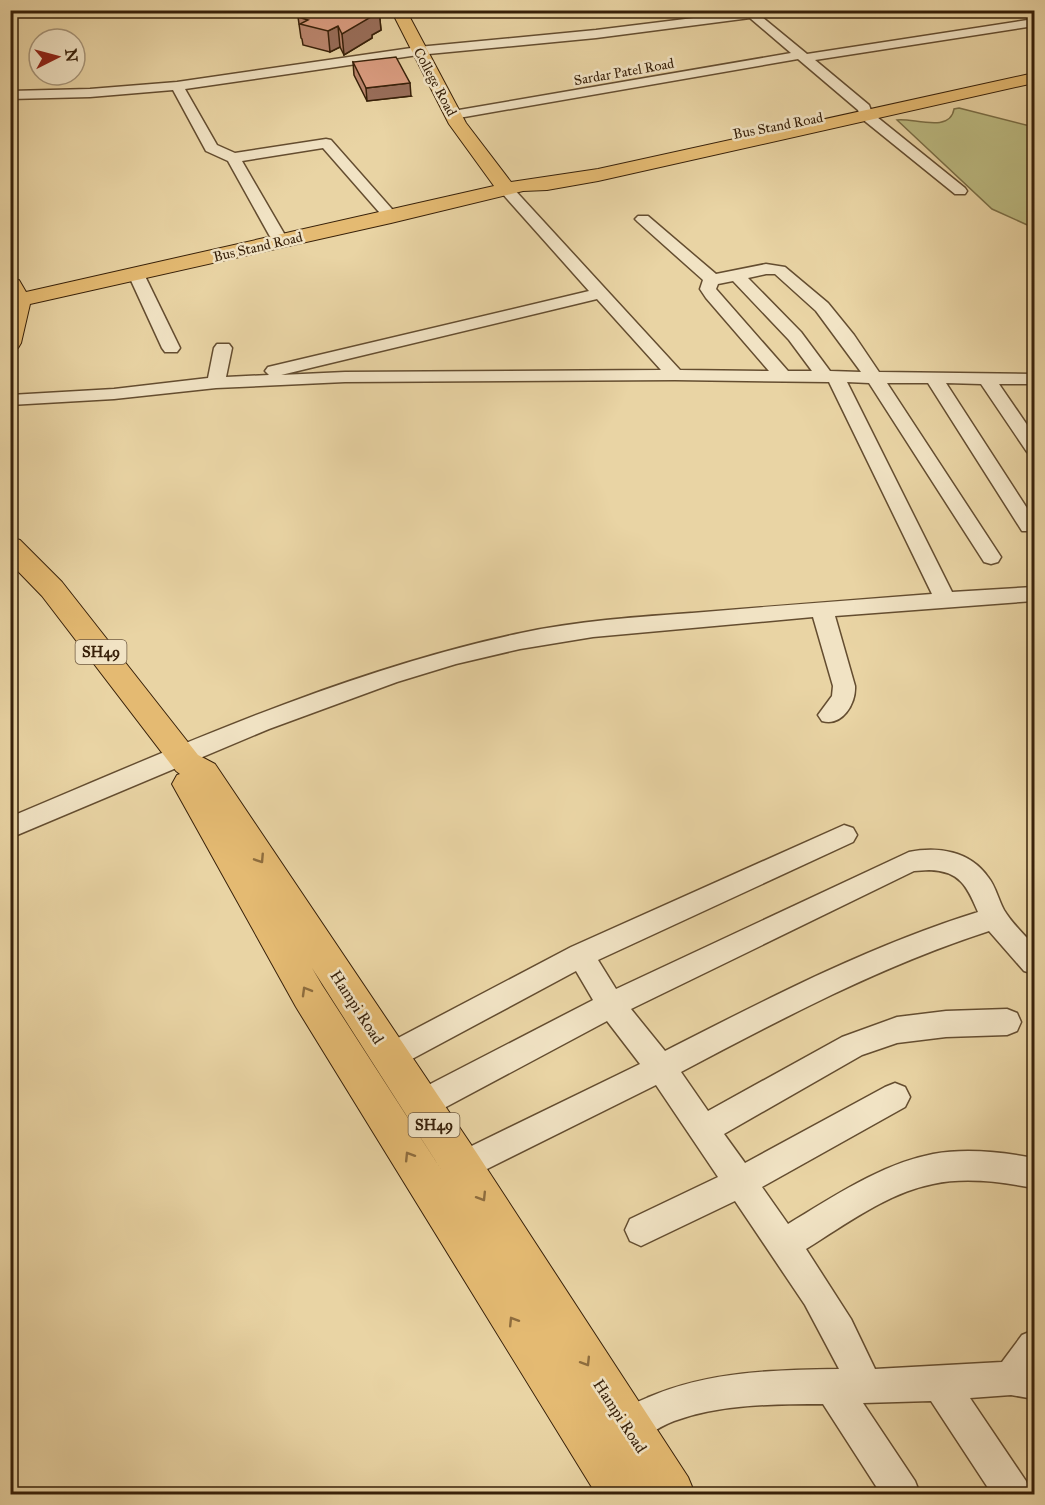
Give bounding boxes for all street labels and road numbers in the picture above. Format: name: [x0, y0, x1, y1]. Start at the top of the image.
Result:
street label: College Road: [410, 45, 460, 119]
street label: Sardar Patel Road: [573, 55, 675, 89]
street label: Bus Stand Road: [732, 109, 824, 143]
street label: Bus Stand Road: [212, 228, 304, 266]
road number: SH49: [76, 640, 126, 664]
street label: Hampi Road: [326, 967, 388, 1047]
road number: SH49: [408, 1113, 460, 1137]
street label: Hampi Road: [589, 1376, 651, 1456]

